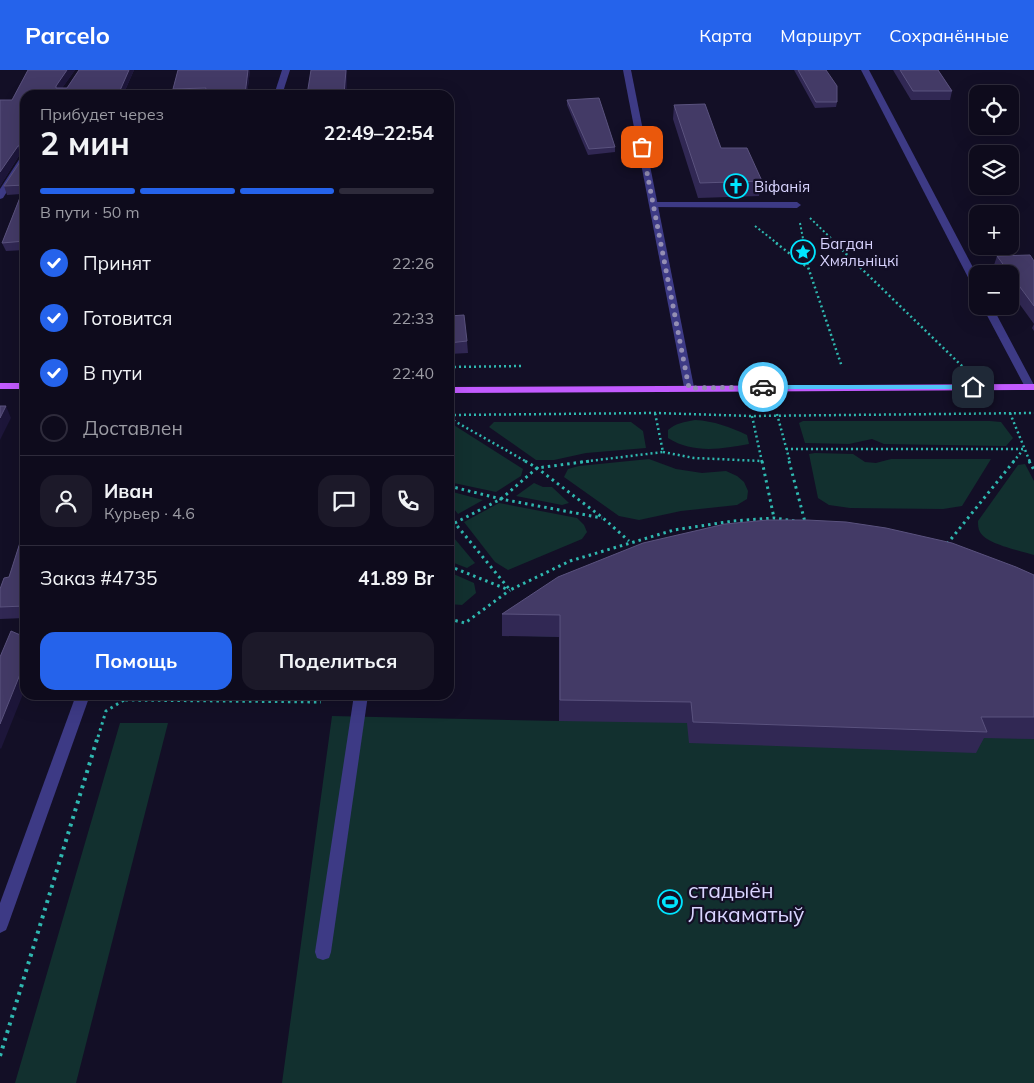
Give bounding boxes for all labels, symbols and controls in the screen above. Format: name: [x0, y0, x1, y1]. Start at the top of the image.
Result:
text: Parcelo: [25, 20, 110, 50]
text: Карта: [699, 24, 752, 47]
text: Маршрут: [780, 24, 861, 47]
text: Сохранённые: [889, 24, 1009, 47]
map controls: [969, 85, 1019, 315]
button: locate: [969, 85, 1019, 135]
text: Прибудет через: [40, 104, 164, 124]
text: 22:49–22:54: [324, 121, 434, 145]
text: 2 мин: [40, 123, 130, 163]
pin: [621, 126, 663, 168]
icon: bag: [628, 133, 656, 161]
button: layers: [969, 145, 1019, 195]
church icon: Віфанія: [723, 173, 749, 199]
place label: Віфанія: [754, 177, 810, 196]
text: В пути · 50 m: [40, 202, 140, 222]
button: +: [969, 205, 1019, 255]
place label: Багдан Хмяльніцкі: [820, 234, 899, 270]
place icon: Багдан Хмяльніцкі: [790, 239, 816, 265]
icon: check: [40, 249, 68, 277]
text: Принят: [83, 251, 151, 275]
text: 22:26: [392, 253, 434, 273]
button: −: [969, 265, 1019, 315]
icon: check: [40, 304, 68, 332]
text: Готовится: [83, 306, 173, 330]
text: 22:33: [392, 308, 434, 328]
icon: check: [40, 359, 68, 387]
text: В пути: [83, 361, 142, 385]
courier: [738, 362, 788, 412]
text: 22:40: [392, 363, 434, 383]
pin: [952, 366, 994, 408]
icon: car: [749, 373, 777, 401]
icon: home: [959, 373, 987, 401]
text: Доставлен: [83, 416, 183, 440]
button: person: [40, 475, 92, 527]
button: chat: [318, 475, 370, 527]
button: phone: [382, 475, 434, 527]
text: Иван: [104, 479, 153, 503]
text: Курьер · 4.6: [104, 503, 195, 523]
text: Заказ #4735: [40, 566, 157, 590]
text: 41.89 Br: [358, 566, 434, 590]
button: Помощь: [40, 632, 232, 690]
button: Поделиться: [242, 632, 434, 690]
place label: стадыён Лакаматыў: [688, 877, 804, 927]
sports icon: стадыён Лакаматыў: [657, 889, 683, 915]

